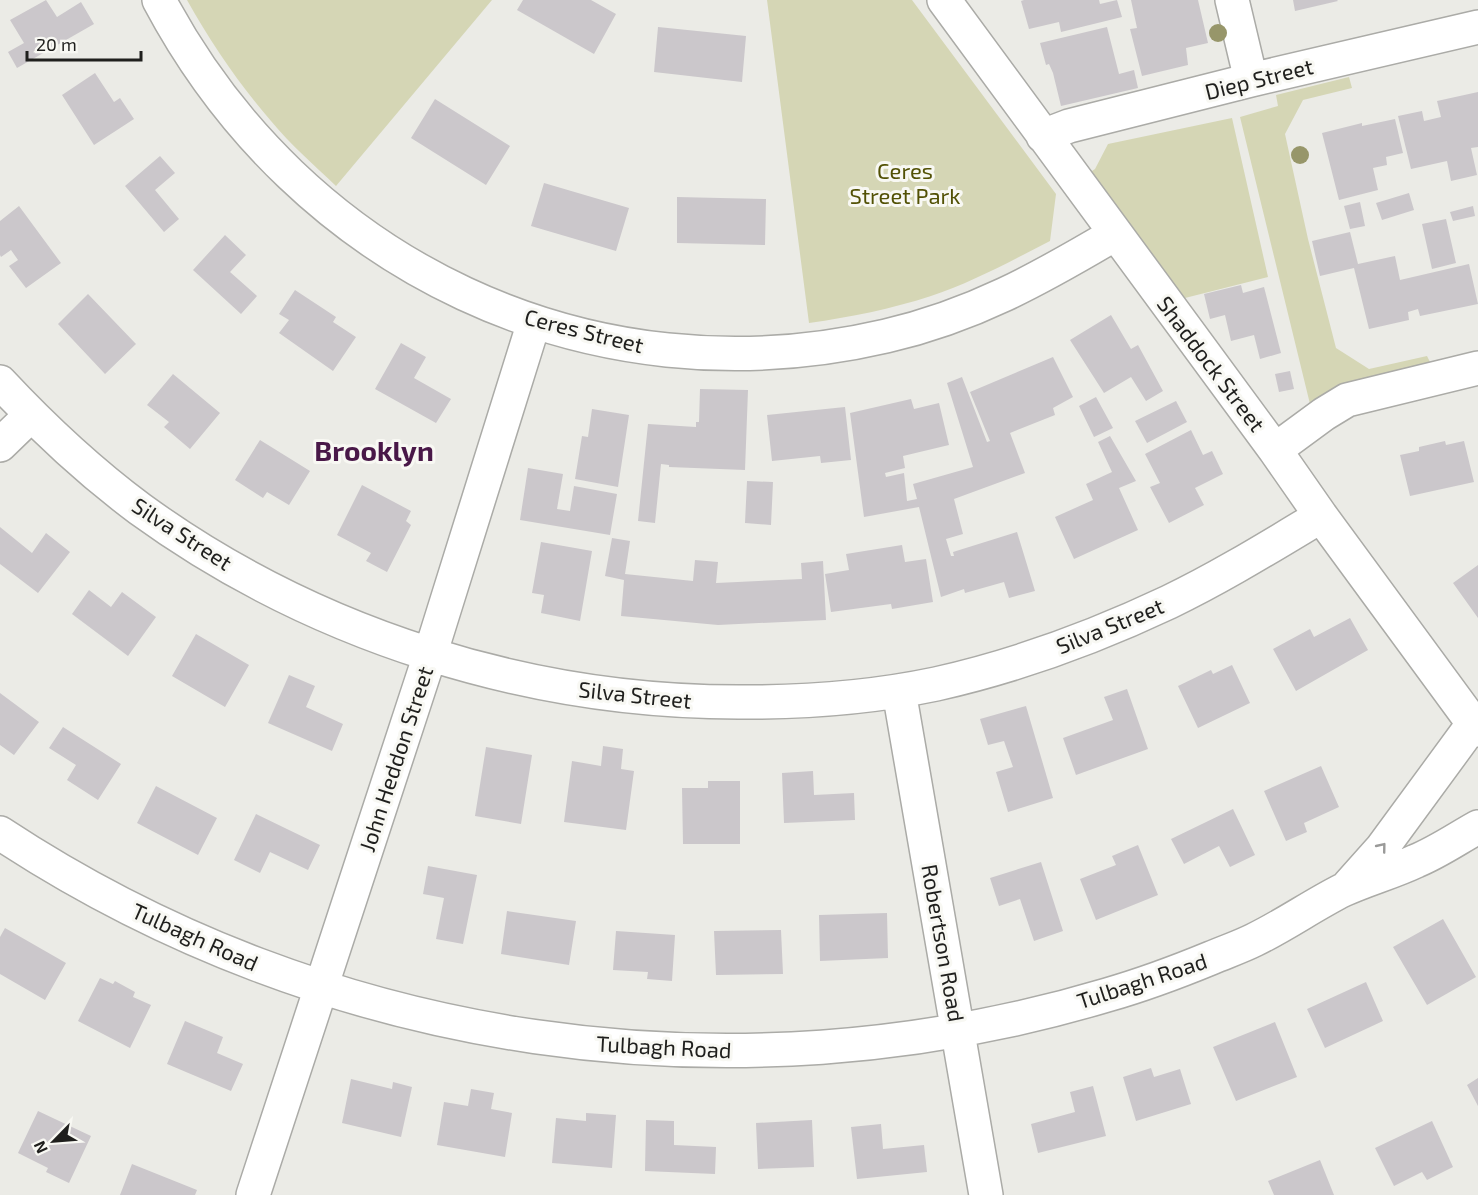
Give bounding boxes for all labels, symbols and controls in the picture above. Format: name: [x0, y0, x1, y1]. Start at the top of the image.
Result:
scale bar: [27, 24, 141, 62]
text: 20 m: [36, 33, 77, 55]
street label: Diep Street: [1202, 52, 1316, 104]
park label: Ceres Street Park: [849, 157, 961, 208]
street label: Shaddock Street: [1152, 291, 1271, 436]
street label: Ceres Street: [522, 303, 647, 357]
district label: Brooklyn: [314, 433, 434, 467]
street label: Silva Street: [128, 491, 237, 575]
street label: Silva Street: [1052, 592, 1167, 658]
street label: John Heddon Street: [353, 663, 437, 855]
street label: Silva Street: [577, 675, 693, 713]
one-way arrow: [1375, 843, 1386, 854]
street label: Robertson Road: [917, 862, 971, 1024]
street label: Tulbagh Road: [128, 897, 262, 975]
street label: Tulbagh Road: [1073, 947, 1210, 1013]
street label: Tulbagh Road: [596, 1029, 732, 1063]
north arrow: [24, 1111, 84, 1171]
text: N: [29, 1138, 51, 1157]

